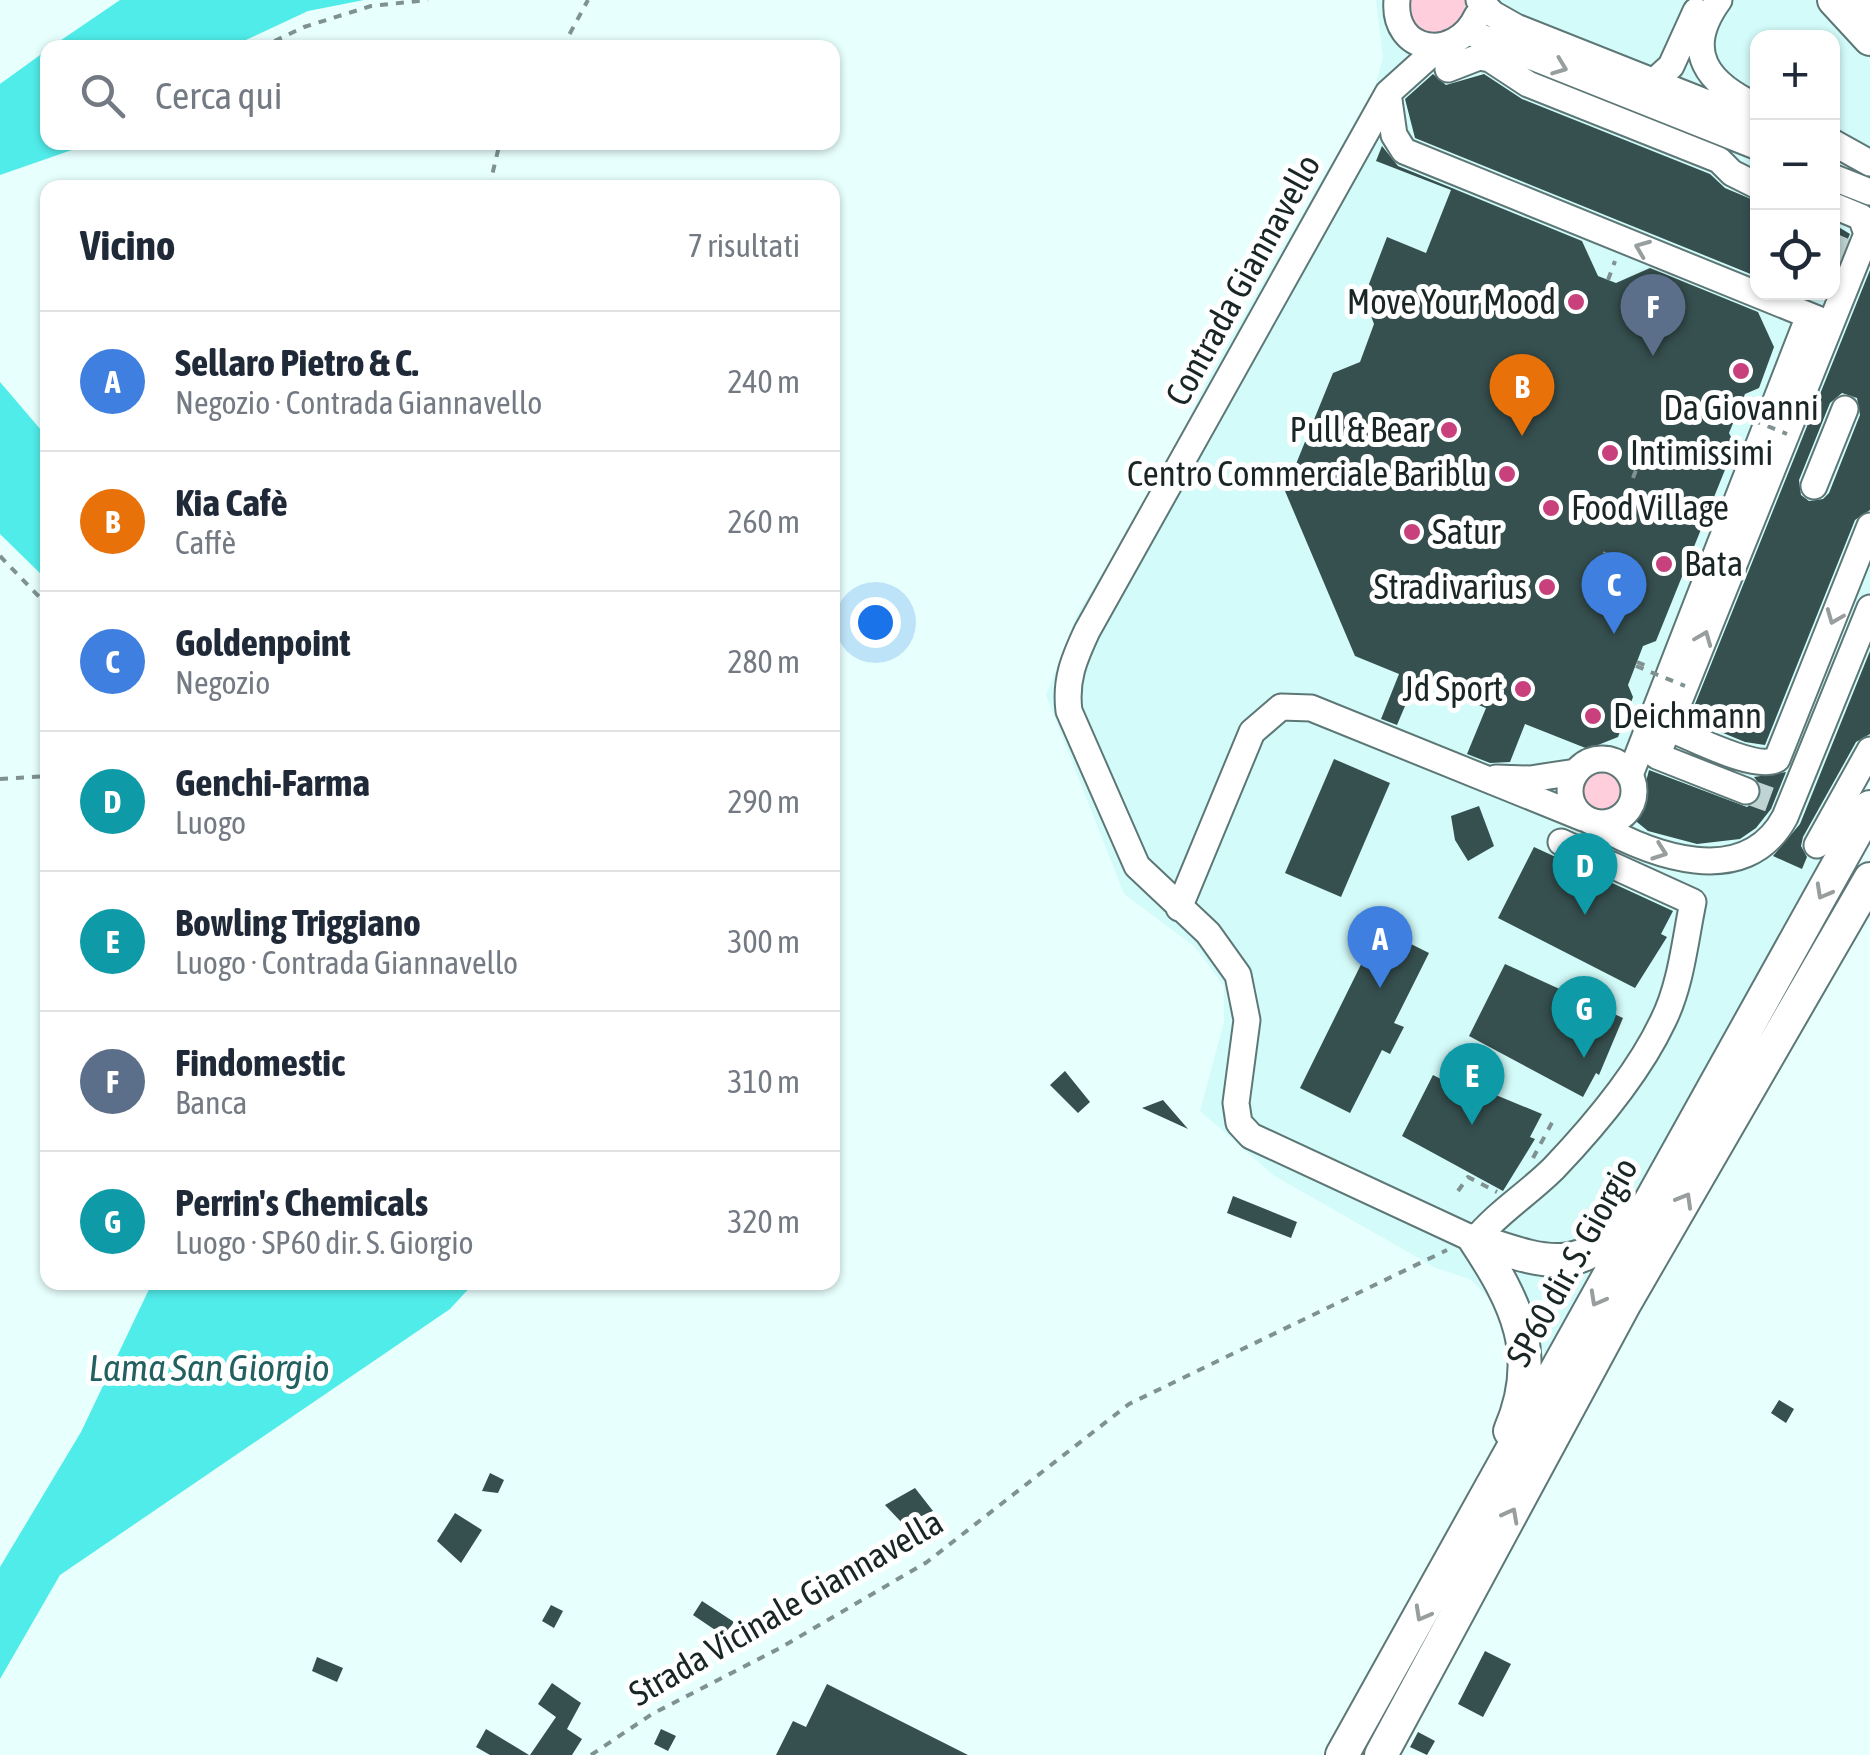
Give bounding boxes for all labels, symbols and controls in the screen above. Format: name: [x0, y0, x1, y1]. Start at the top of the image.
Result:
map controls: [1750, 30, 1840, 300]
button: +: [1750, 30, 1840, 120]
search box: [40, 40, 840, 150]
one-way arrow: [1550, 56, 1568, 76]
icon: search: [75, 68, 130, 123]
text: Cerca qui: [155, 74, 283, 117]
button: −: [1750, 120, 1840, 210]
street label: Contrada Giannavello: [1157, 147, 1328, 412]
button: locate: [1750, 210, 1840, 300]
text: Vicino: [80, 221, 176, 269]
text: 7 risultati: [688, 227, 800, 264]
one-way arrow: [1635, 240, 1652, 260]
pin: F: [1620, 274, 1686, 356]
place label: Move Your Mood: [1347, 281, 1556, 321]
marker: Move Your Mood: [1565, 291, 1587, 313]
text: Sellaro Pietro & C.: [175, 341, 419, 384]
pin: B: [1490, 354, 1554, 436]
marker: Da Giovanni: [1730, 360, 1752, 382]
text: A: [105, 363, 120, 400]
text: 240 m: [727, 363, 800, 400]
text: Negozio · Contrada Giannavello: [175, 384, 542, 421]
place label: Da Giovanni: [1663, 387, 1819, 427]
place label: Pull & Bear: [1290, 409, 1430, 449]
marker: Pull & Bear: [1438, 419, 1460, 441]
place label: Intimissimi: [1630, 432, 1773, 472]
marker: Intimissimi: [1599, 442, 1621, 464]
place label: Centro Commerciale Bariblu: [1127, 453, 1487, 493]
marker: Centro Commerciale Bariblu: [1496, 463, 1518, 485]
text: Kia Cafè: [175, 481, 288, 524]
place label: Food Village: [1571, 487, 1729, 527]
marker: Food Village: [1540, 497, 1562, 519]
text: B: [105, 503, 120, 540]
text: 260 m: [727, 503, 800, 540]
place label: Satur: [1432, 511, 1501, 551]
marker: Satur: [1401, 521, 1423, 543]
text: Caffè: [175, 524, 236, 561]
place label: Bata: [1684, 543, 1743, 583]
pin: C: [1582, 552, 1646, 634]
marker: Bata: [1653, 553, 1675, 575]
place label: Stradivarius: [1374, 566, 1527, 606]
marker: Stradivarius: [1536, 576, 1558, 598]
your location: [850, 597, 901, 648]
one-way arrow: [1825, 607, 1845, 625]
text: Goldenpoint: [175, 621, 350, 664]
one-way arrow: [1693, 630, 1713, 648]
text: C: [105, 643, 120, 680]
text: 280 m: [727, 643, 800, 680]
text: Negozio: [175, 664, 270, 701]
place label: Jd Sport: [1403, 668, 1503, 708]
marker: Jd Sport: [1512, 678, 1534, 700]
place label: Deichmann: [1613, 695, 1762, 735]
marker: Deichmann: [1582, 705, 1604, 727]
text: Genchi-Farma: [175, 761, 370, 804]
text: D: [104, 783, 121, 820]
text: 290 m: [727, 783, 800, 820]
text: Luogo: [175, 804, 246, 841]
pin: D: [1552, 832, 1618, 915]
one-way arrow: [1651, 840, 1668, 861]
one-way arrow: [1815, 882, 1835, 900]
text: Bowling Triggiano: [175, 901, 421, 944]
pin: A: [1348, 906, 1412, 988]
text: E: [106, 923, 119, 960]
text: 300 m: [727, 923, 800, 960]
text: Luogo · Contrada Giannavello: [175, 944, 518, 981]
pin: G: [1552, 976, 1616, 1058]
text: Findomestic: [175, 1041, 345, 1084]
pin: E: [1440, 1042, 1504, 1125]
text: F: [106, 1063, 119, 1100]
text: 310 m: [727, 1063, 800, 1100]
text: Banca: [175, 1084, 247, 1121]
street label: SP60 dir. S. Giorgio: [1497, 1150, 1645, 1373]
text: Perrin's Chemicals: [175, 1181, 428, 1224]
one-way arrow: [1672, 1193, 1692, 1211]
text: G: [104, 1203, 121, 1240]
text: 320 m: [727, 1203, 800, 1240]
text: Luogo · SP60 dir. S. Giorgio: [175, 1224, 474, 1261]
one-way arrow: [1590, 1288, 1610, 1306]
water label: Lama San Giorgio: [88, 1346, 330, 1389]
street label: Strada Vicinale Giannavella: [622, 1501, 949, 1713]
one-way arrow: [1498, 1508, 1518, 1526]
one-way arrow: [1415, 1603, 1435, 1621]

